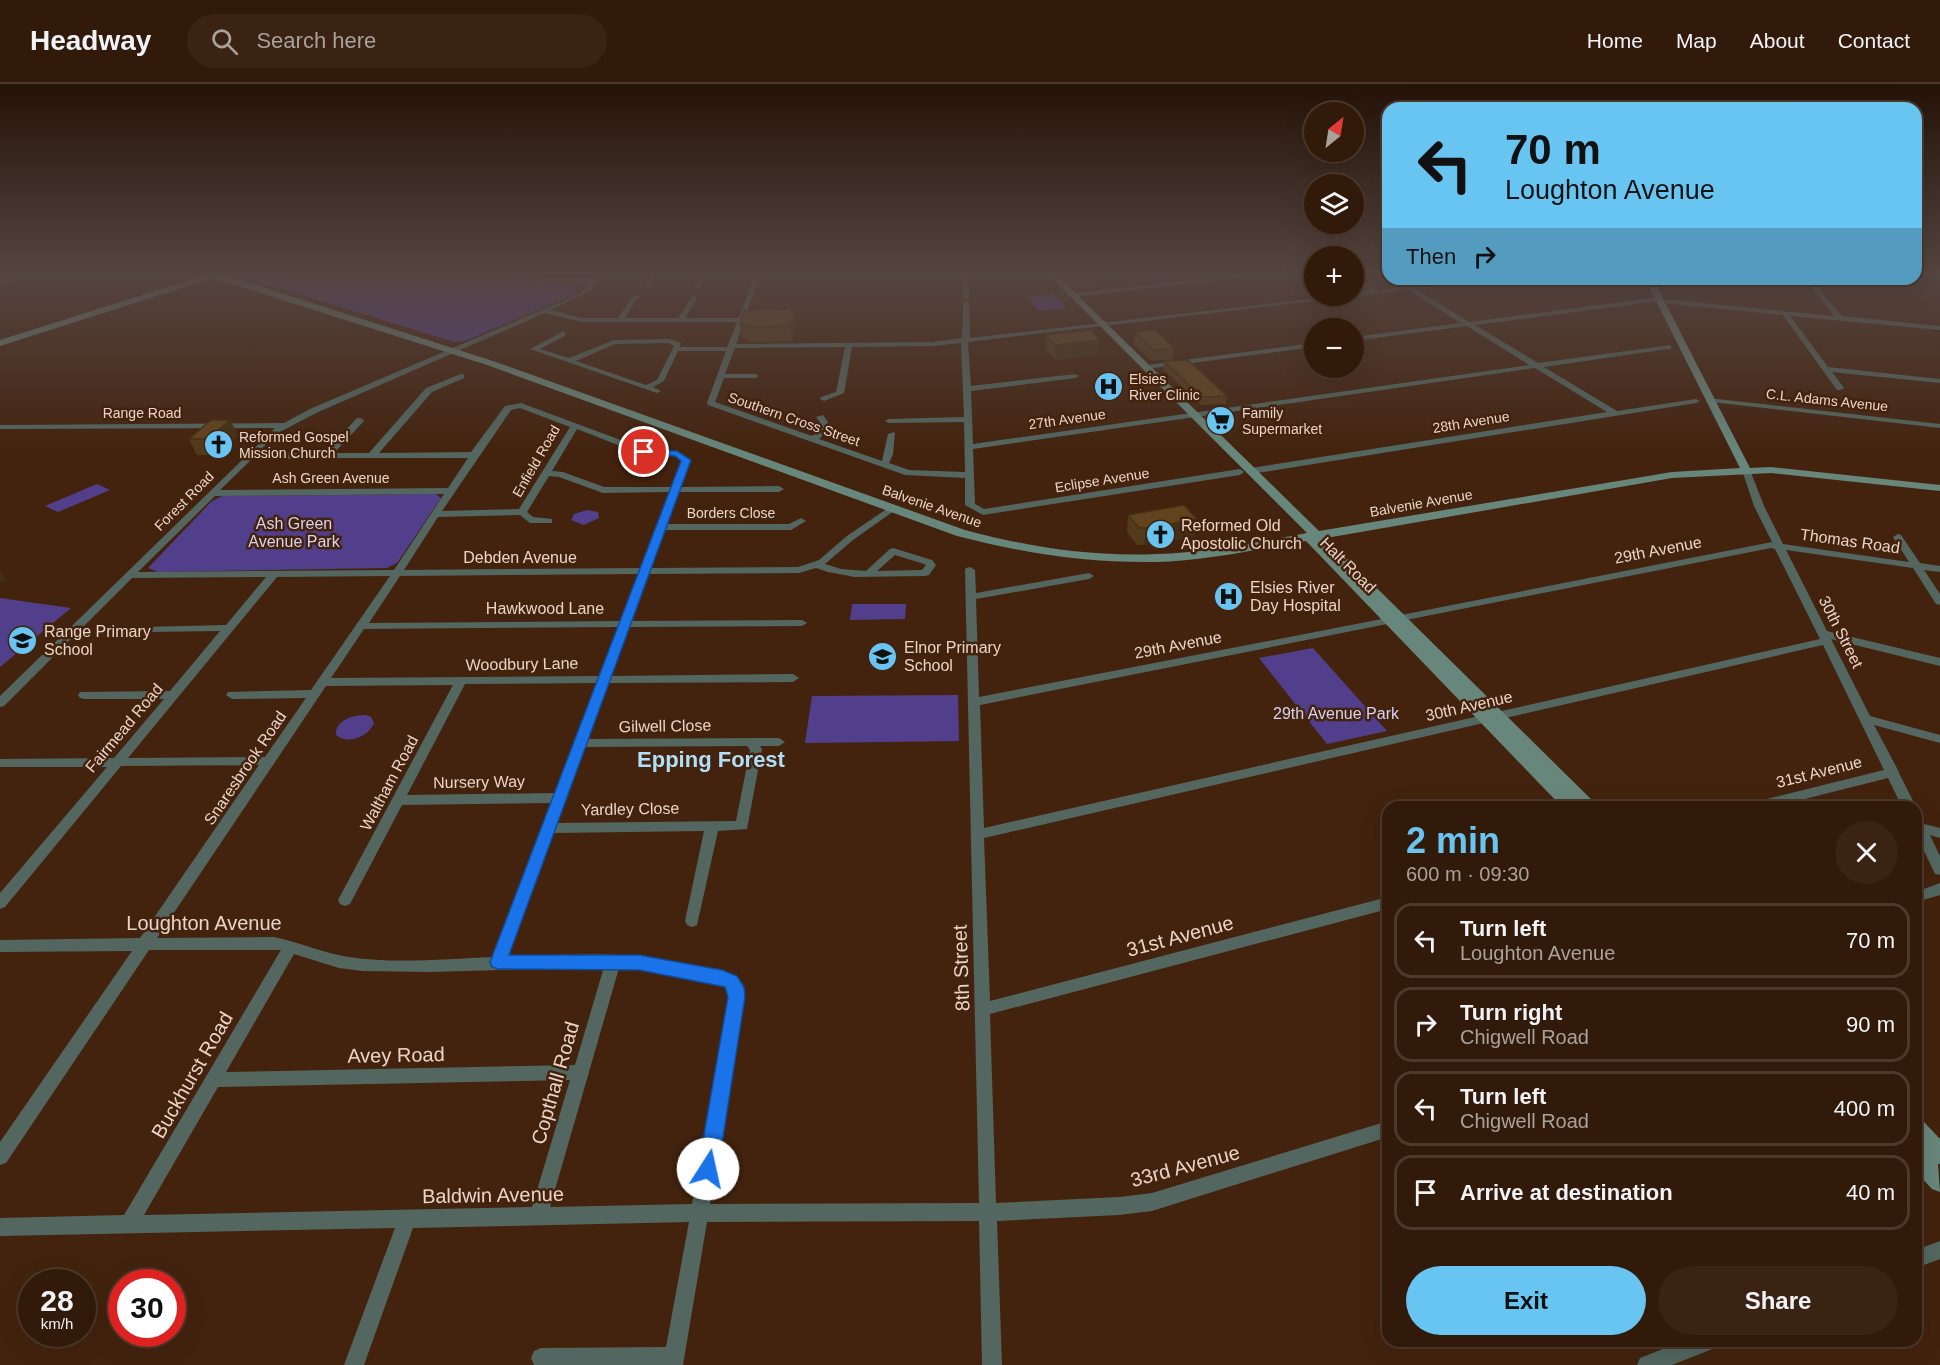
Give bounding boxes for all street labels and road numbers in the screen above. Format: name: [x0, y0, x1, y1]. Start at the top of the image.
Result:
street label: C.L. Adams Avenue: [1765, 386, 1889, 414]
street label: Southern Cross Street: [726, 389, 862, 449]
street label: Range Road: [103, 405, 181, 421]
street label: 27th Avenue: [1027, 406, 1107, 432]
street label: 28th Avenue: [1431, 408, 1511, 436]
street label: Enfield Road: [509, 422, 563, 500]
street label: Eclipse Avenue: [1054, 465, 1151, 495]
street label: Forest Road: [151, 468, 217, 534]
street label: Ash Green Avenue: [272, 470, 390, 486]
street label: Balvenie Avenue: [880, 481, 984, 531]
street label: Balvenie Avenue: [1368, 486, 1474, 520]
street label: Borders Close: [687, 505, 776, 521]
street label: Thomas Road: [1799, 526, 1901, 556]
street label: 29th Avenue: [1613, 533, 1703, 567]
street label: Halt Road: [1317, 534, 1379, 596]
street label: Debden Avenue: [463, 549, 577, 566]
street label: 30th Street: [1816, 593, 1867, 671]
street label: Hawkwood Lane: [486, 600, 604, 617]
street label: 29th Avenue: [1133, 628, 1223, 662]
street label: Woodbury Lane: [466, 655, 579, 673]
street label: Fairmead Road: [82, 680, 166, 776]
street label: 30th Avenue: [1424, 688, 1514, 724]
street label: Snaresbrook Road: [201, 708, 289, 828]
street label: Gilwell Close: [619, 717, 711, 735]
street label: Waltham Road: [357, 733, 421, 833]
street label: 31st Avenue: [1774, 753, 1864, 791]
street label: Nursery Way: [433, 773, 525, 791]
street label: Yardley Close: [581, 800, 679, 818]
street label: 31st Avenue: [1124, 911, 1236, 961]
street label: Loughton Avenue: [126, 912, 282, 934]
street label: 8th Street: [948, 924, 974, 1012]
street label: Buckhurst Road: [147, 1008, 237, 1142]
street label: Copthall Road: [527, 1019, 583, 1147]
street label: Avey Road: [347, 1043, 445, 1067]
street label: 33rd Avenue: [1128, 1141, 1242, 1191]
street label: Baldwin Avenue: [422, 1183, 564, 1207]

